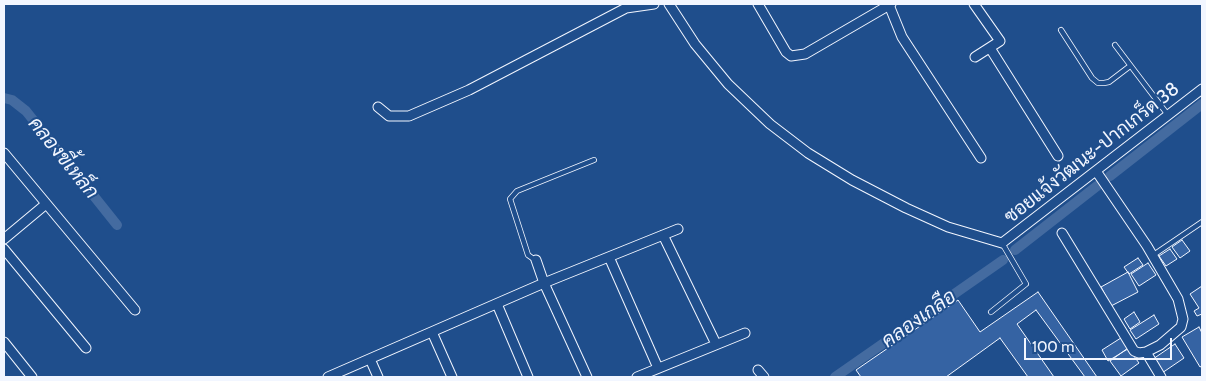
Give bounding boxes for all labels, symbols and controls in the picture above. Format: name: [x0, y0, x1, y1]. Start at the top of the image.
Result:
street label: ซอยแจ้งวัฒนะ-ปากเกร็ด 38: [1000, 78, 1184, 228]
water label: คลองขี้เหล็ก: [23, 112, 103, 204]
water label: คลองเกลือ: [877, 285, 961, 353]
scale bar: [1026, 328, 1174, 360]
text: 100 m: [1032, 338, 1074, 356]

